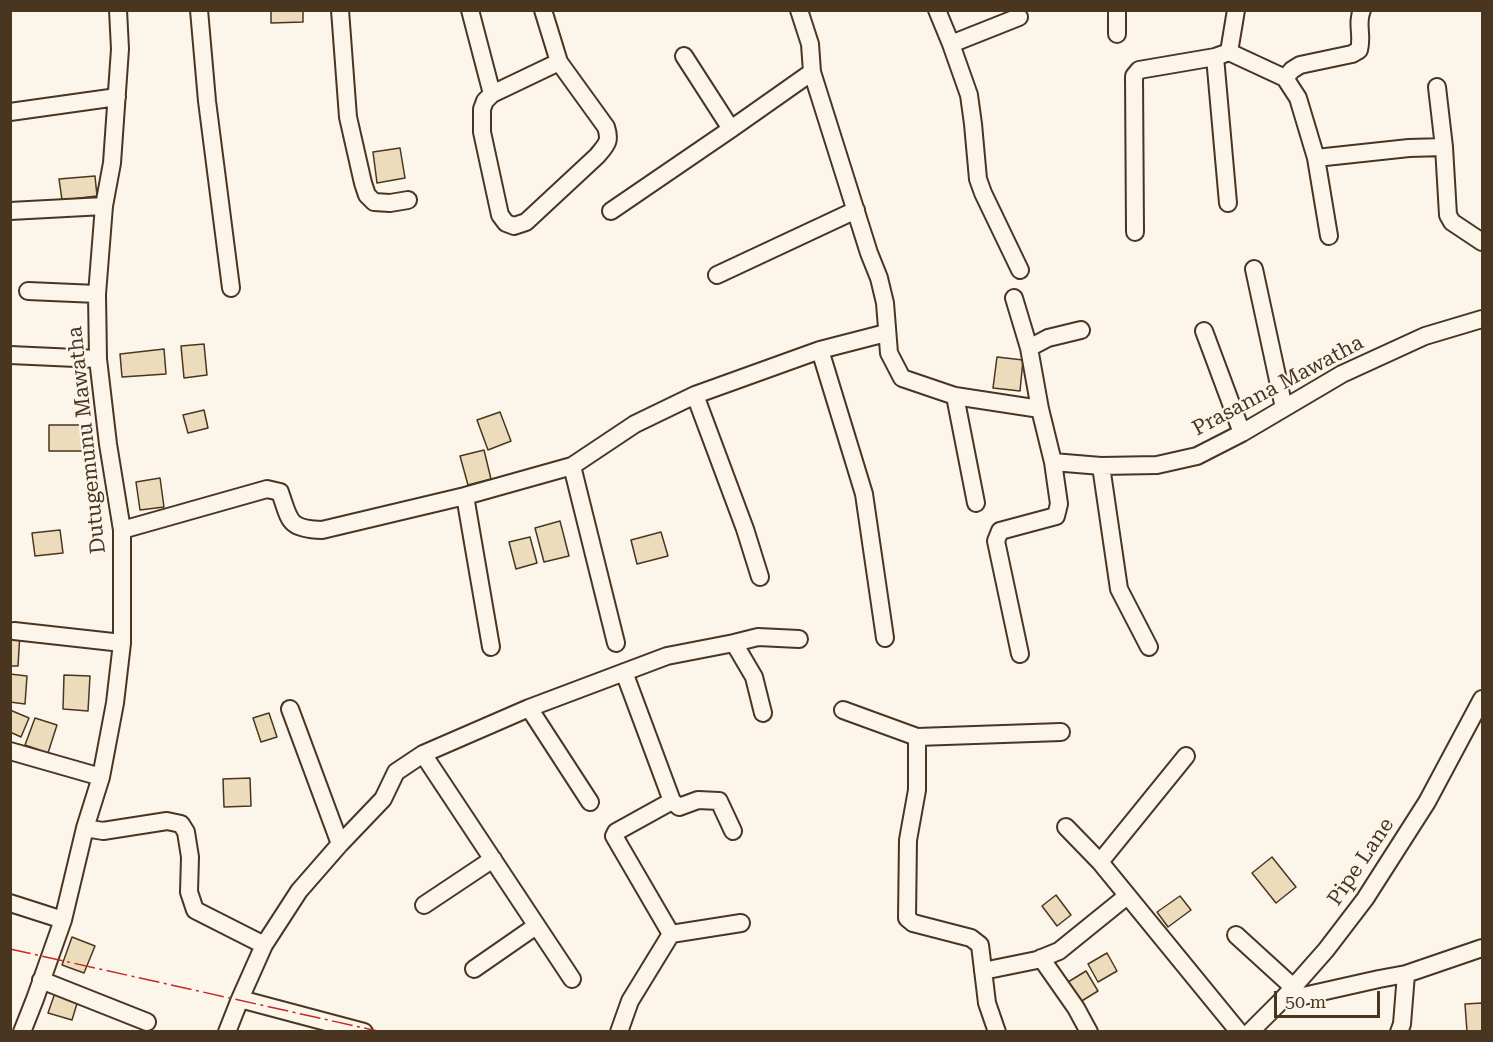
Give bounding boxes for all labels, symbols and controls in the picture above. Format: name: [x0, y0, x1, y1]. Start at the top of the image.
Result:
street label: Dutugemunu Mawatha: [63, 325, 111, 555]
street label: Prasanna Mawatha: [1188, 330, 1368, 442]
street label: Pipe Lane: [1322, 813, 1400, 911]
scale bar: [1277, 979, 1384, 1017]
text: 50 m: [1285, 991, 1326, 1012]

